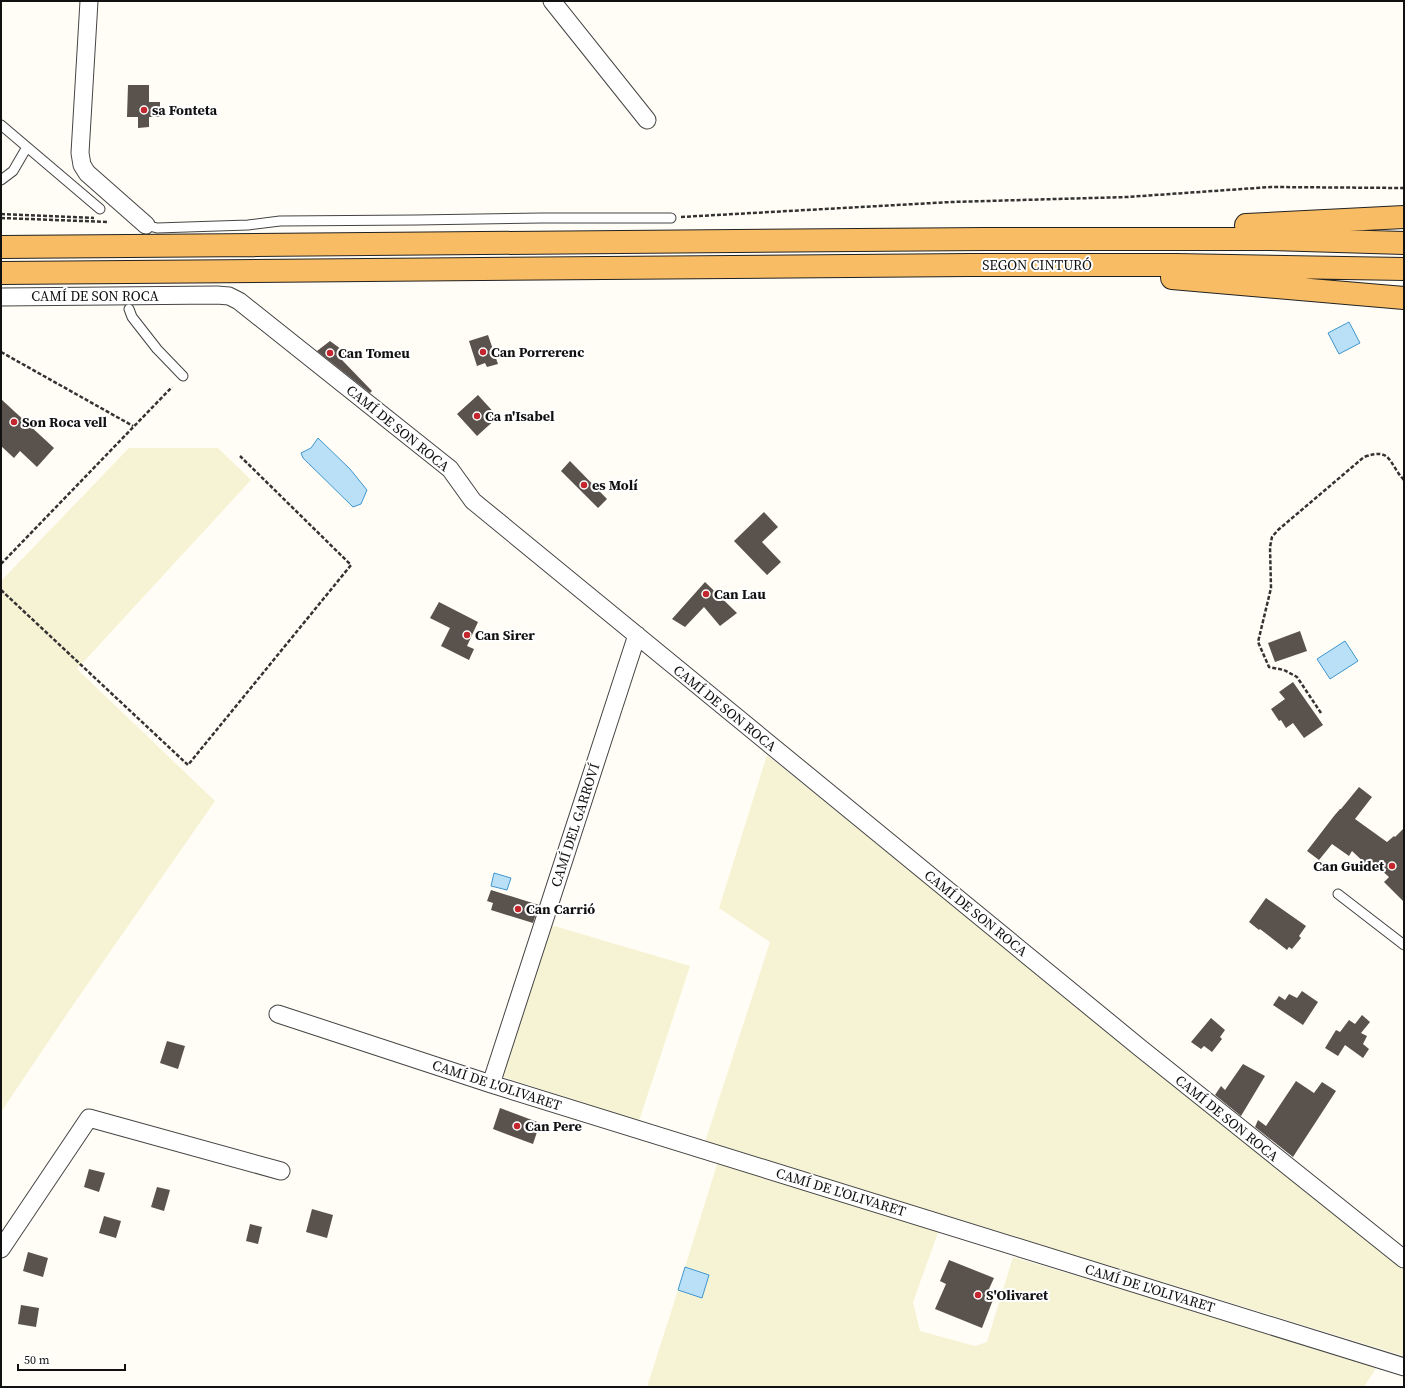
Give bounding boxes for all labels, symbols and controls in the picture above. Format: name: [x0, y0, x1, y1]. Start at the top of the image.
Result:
place label: sa Fonteta: [152, 100, 218, 120]
marker: sa Fonteta: [139, 105, 149, 115]
street label: SEGON CINTURÓ: [982, 255, 1092, 275]
street label: CAMÍ DE SON ROCA: [31, 286, 160, 306]
place label: Can Porrerenc: [491, 342, 584, 362]
place label: Can Tomeu: [338, 343, 410, 363]
marker: Can Porrerenc: [478, 347, 488, 357]
marker: Can Tomeu: [325, 348, 335, 358]
street label: CAMÍ DE SON ROCA: [342, 380, 454, 476]
place label: Ca n'Isabel: [485, 406, 555, 426]
marker: Ca n'Isabel: [472, 411, 482, 421]
place label: Son Roca vell: [22, 412, 108, 432]
marker: Son Roca vell: [9, 417, 19, 427]
place label: es Molí: [592, 475, 638, 495]
marker: es Molí: [579, 480, 589, 490]
place label: Can Lau: [714, 584, 766, 604]
marker: Can Lau: [701, 589, 711, 599]
place label: Can Sirer: [475, 625, 535, 645]
marker: Can Sirer: [462, 630, 472, 640]
street label: CAMÍ DE SON ROCA: [669, 660, 781, 756]
street label: CAMÍ DEL GARROVÍ: [546, 761, 604, 889]
place label: Can Guidet: [1313, 856, 1385, 876]
marker: Can Guidet: [1387, 861, 1397, 871]
street label: CAMÍ DE SON ROCA: [920, 865, 1032, 961]
place label: Can Carrió: [526, 899, 595, 919]
marker: Can Carrió: [513, 904, 523, 914]
street label: CAMÍ DE L'OLIVARET: [430, 1055, 565, 1116]
street label: CAMÍ DE SON ROCA: [1171, 1070, 1283, 1166]
place label: Can Pere: [525, 1116, 582, 1136]
marker: Can Pere: [512, 1121, 522, 1131]
street label: CAMÍ DE L'OLIVARET: [774, 1163, 909, 1221]
street label: CAMÍ DE L'OLIVARET: [1083, 1259, 1218, 1317]
place label: S'Olivaret: [986, 1285, 1049, 1305]
marker: S'Olivaret: [973, 1290, 983, 1300]
scale bar: [18, 1346, 125, 1372]
text: 50 m: [24, 1352, 50, 1368]

